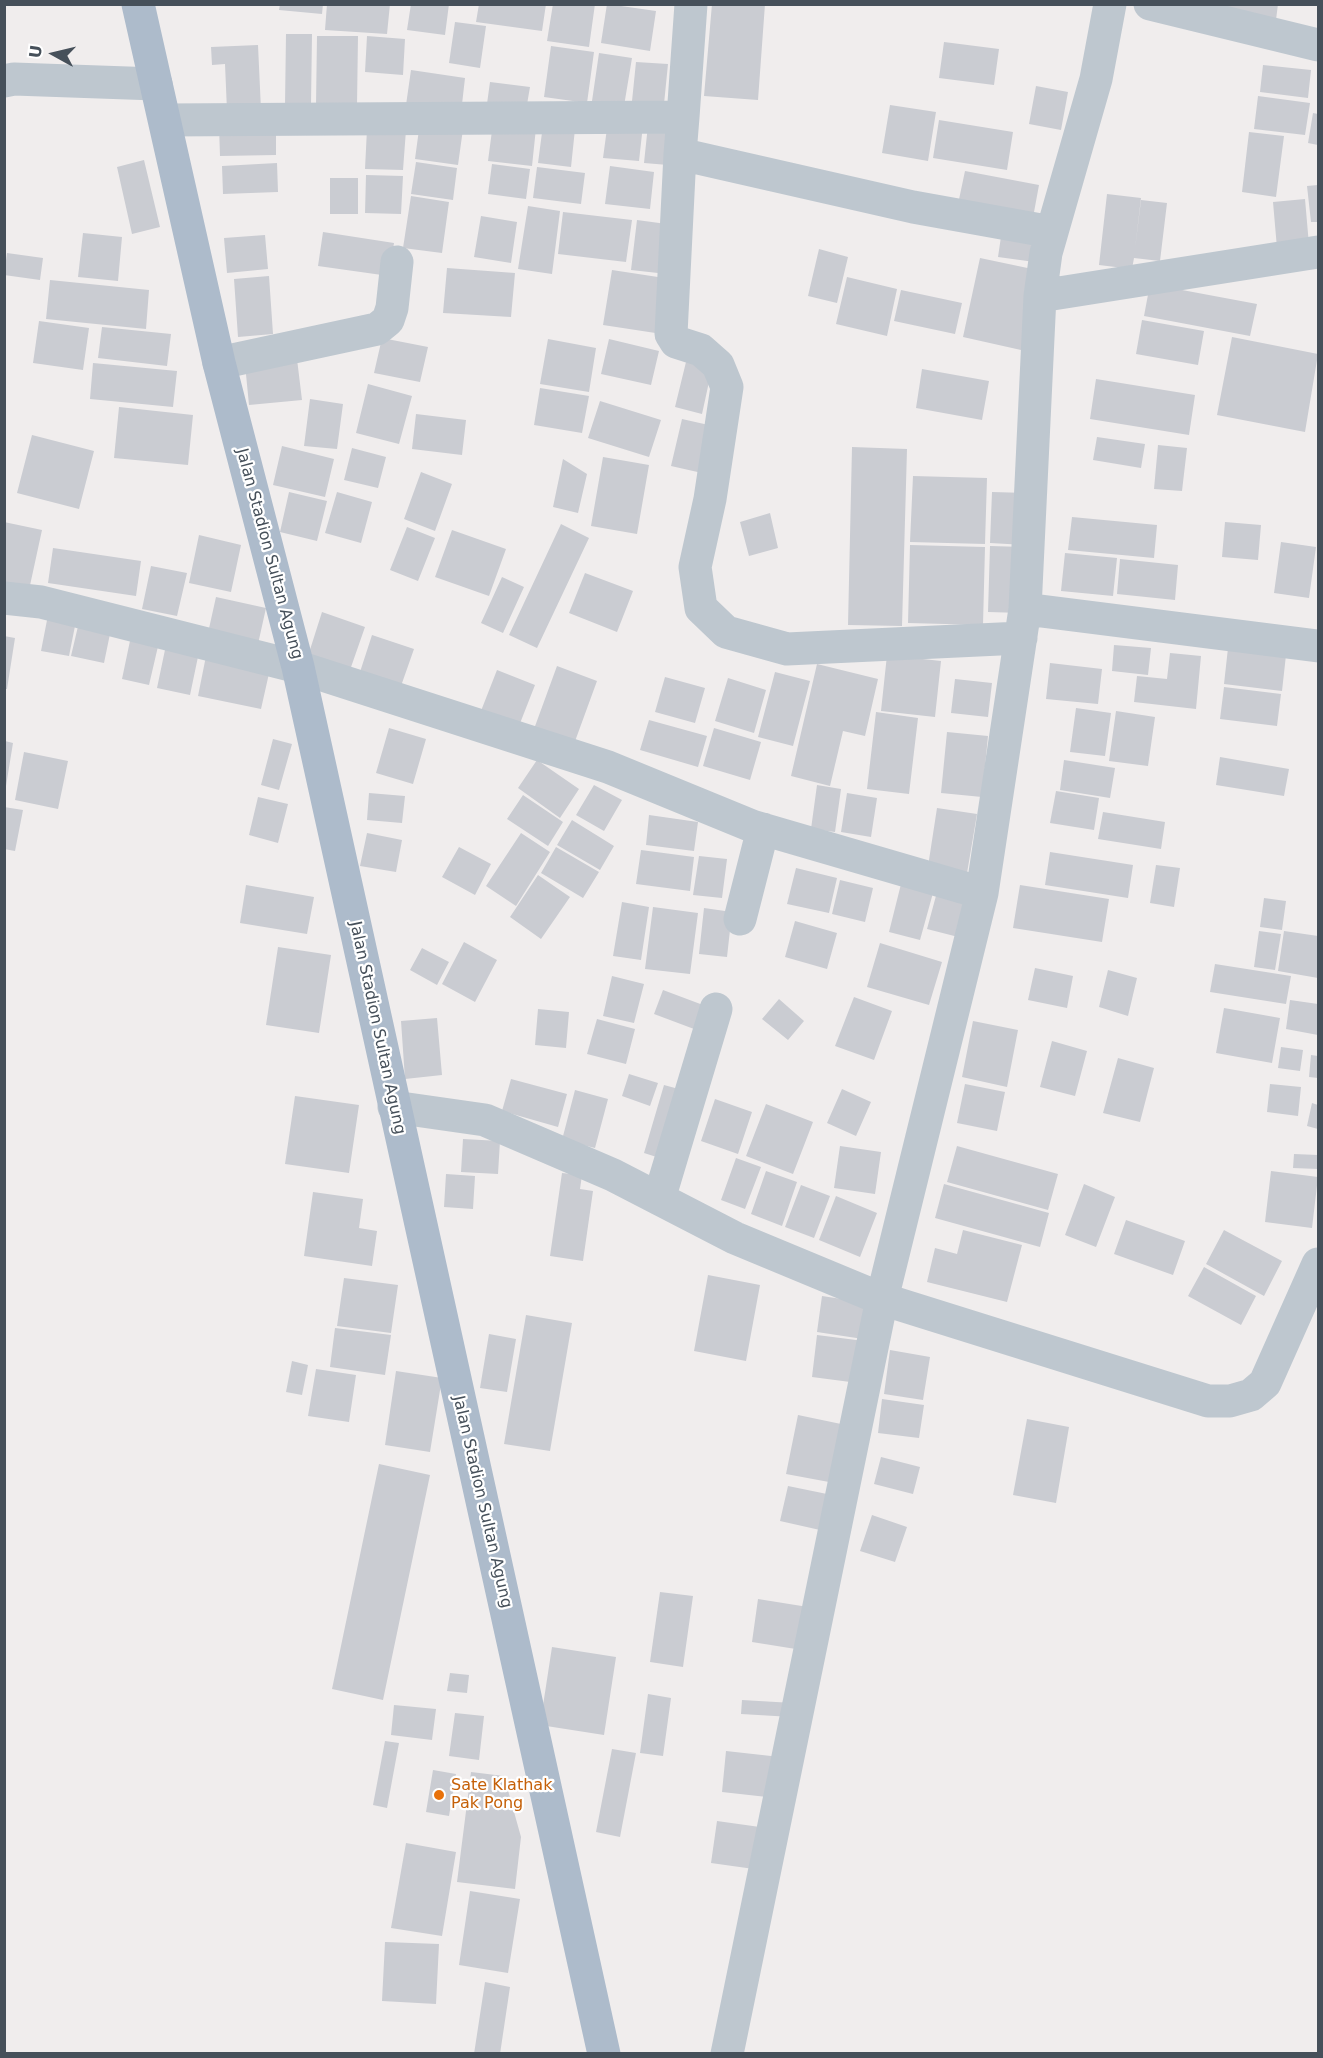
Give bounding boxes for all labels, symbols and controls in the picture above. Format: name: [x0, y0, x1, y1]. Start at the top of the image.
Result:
north arrow: [24, 24, 84, 84]
text: U: [25, 44, 46, 59]
street label: Jalan Stadion Sultan Agung: [232, 447, 306, 661]
street label: Jalan Stadion Sultan Agung: [345, 920, 409, 1136]
street label: Jalan Stadion Sultan Agung: [448, 1394, 516, 1610]
place label: Sate Klathak Pak Pong: [451, 1776, 552, 1814]
marker: Sate Klathak Pak Pong: [432, 1788, 446, 1802]

